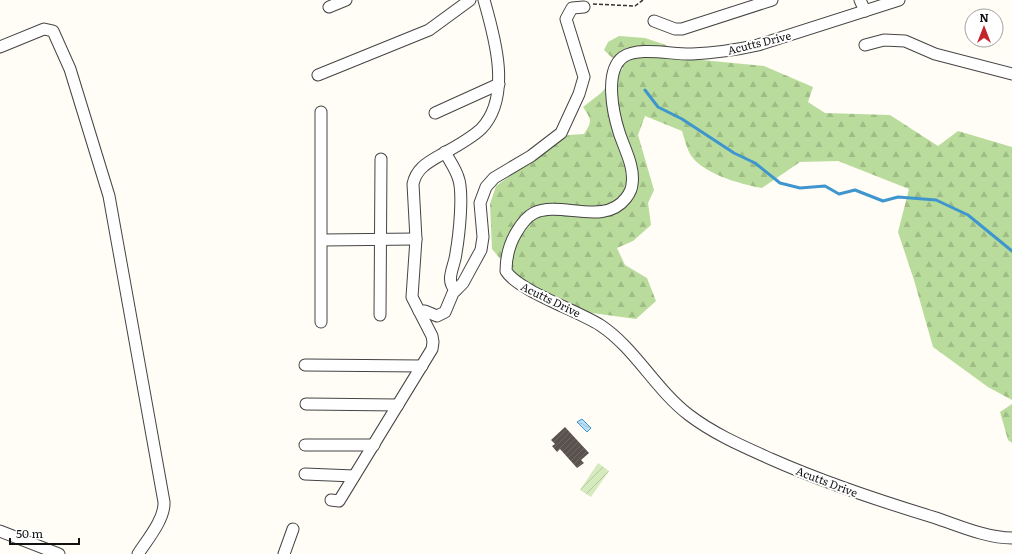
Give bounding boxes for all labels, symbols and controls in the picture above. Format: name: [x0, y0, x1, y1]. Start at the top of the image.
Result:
north arrow: [964, 8, 1004, 48]
text: N: [979, 9, 989, 25]
street label: Acutts Drive: [726, 26, 793, 58]
street label: Acutts Drive: [518, 278, 584, 321]
street label: Acutts Drive: [794, 462, 860, 500]
scale bar: [10, 520, 79, 546]
text: 50 m: [16, 524, 43, 542]

